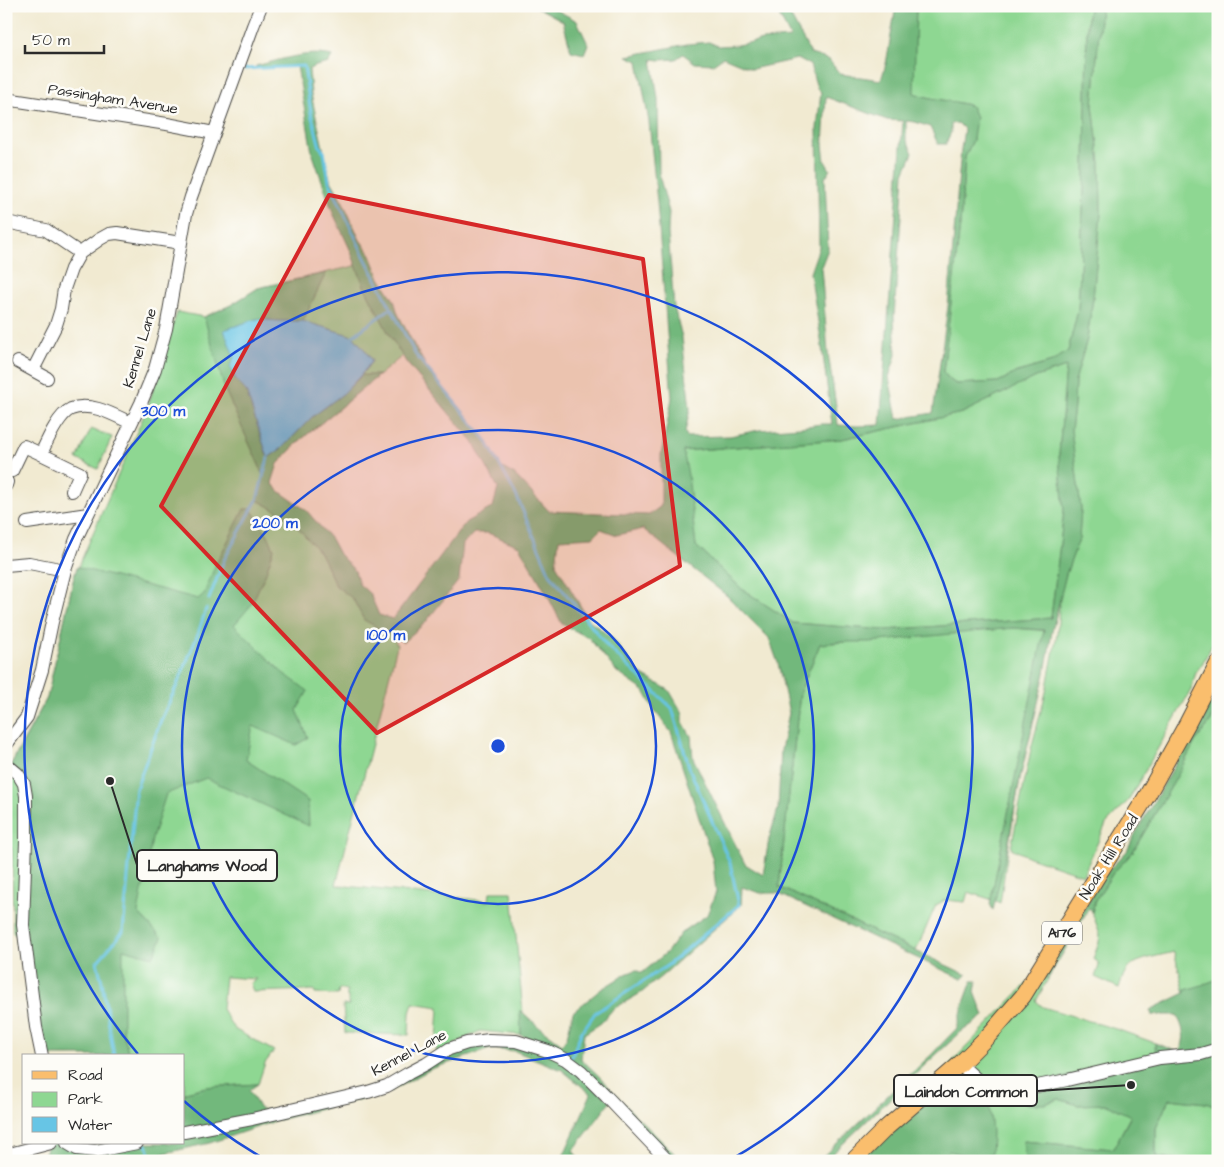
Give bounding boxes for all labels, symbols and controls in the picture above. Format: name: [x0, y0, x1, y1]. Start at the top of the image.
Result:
scale bar: [25, 22, 104, 54]
text: 50 m: [32, 30, 70, 51]
street label: Passingham Avenue: [46, 78, 179, 121]
street label: Kennel Lane: [118, 306, 162, 390]
text: 300 m: [140, 401, 185, 422]
text: 200 m: [251, 513, 298, 534]
text: 100 m: [367, 625, 406, 646]
centre of rings: [489, 737, 507, 755]
street label: Noak Hill Road: [1074, 810, 1144, 904]
callout: Langhams Wood: [137, 850, 277, 881]
text: Langhams Wood: [147, 855, 268, 879]
road number: A176: [1042, 921, 1082, 944]
street label: Kennel Lane: [368, 1024, 450, 1082]
legend: [22, 1054, 185, 1144]
text: Road: [68, 1065, 103, 1086]
callout: Laindon Common: [894, 1075, 1037, 1106]
text: Laindon Common: [904, 1081, 1028, 1103]
text: Park: [68, 1089, 103, 1110]
text: Water: [68, 1115, 112, 1136]

